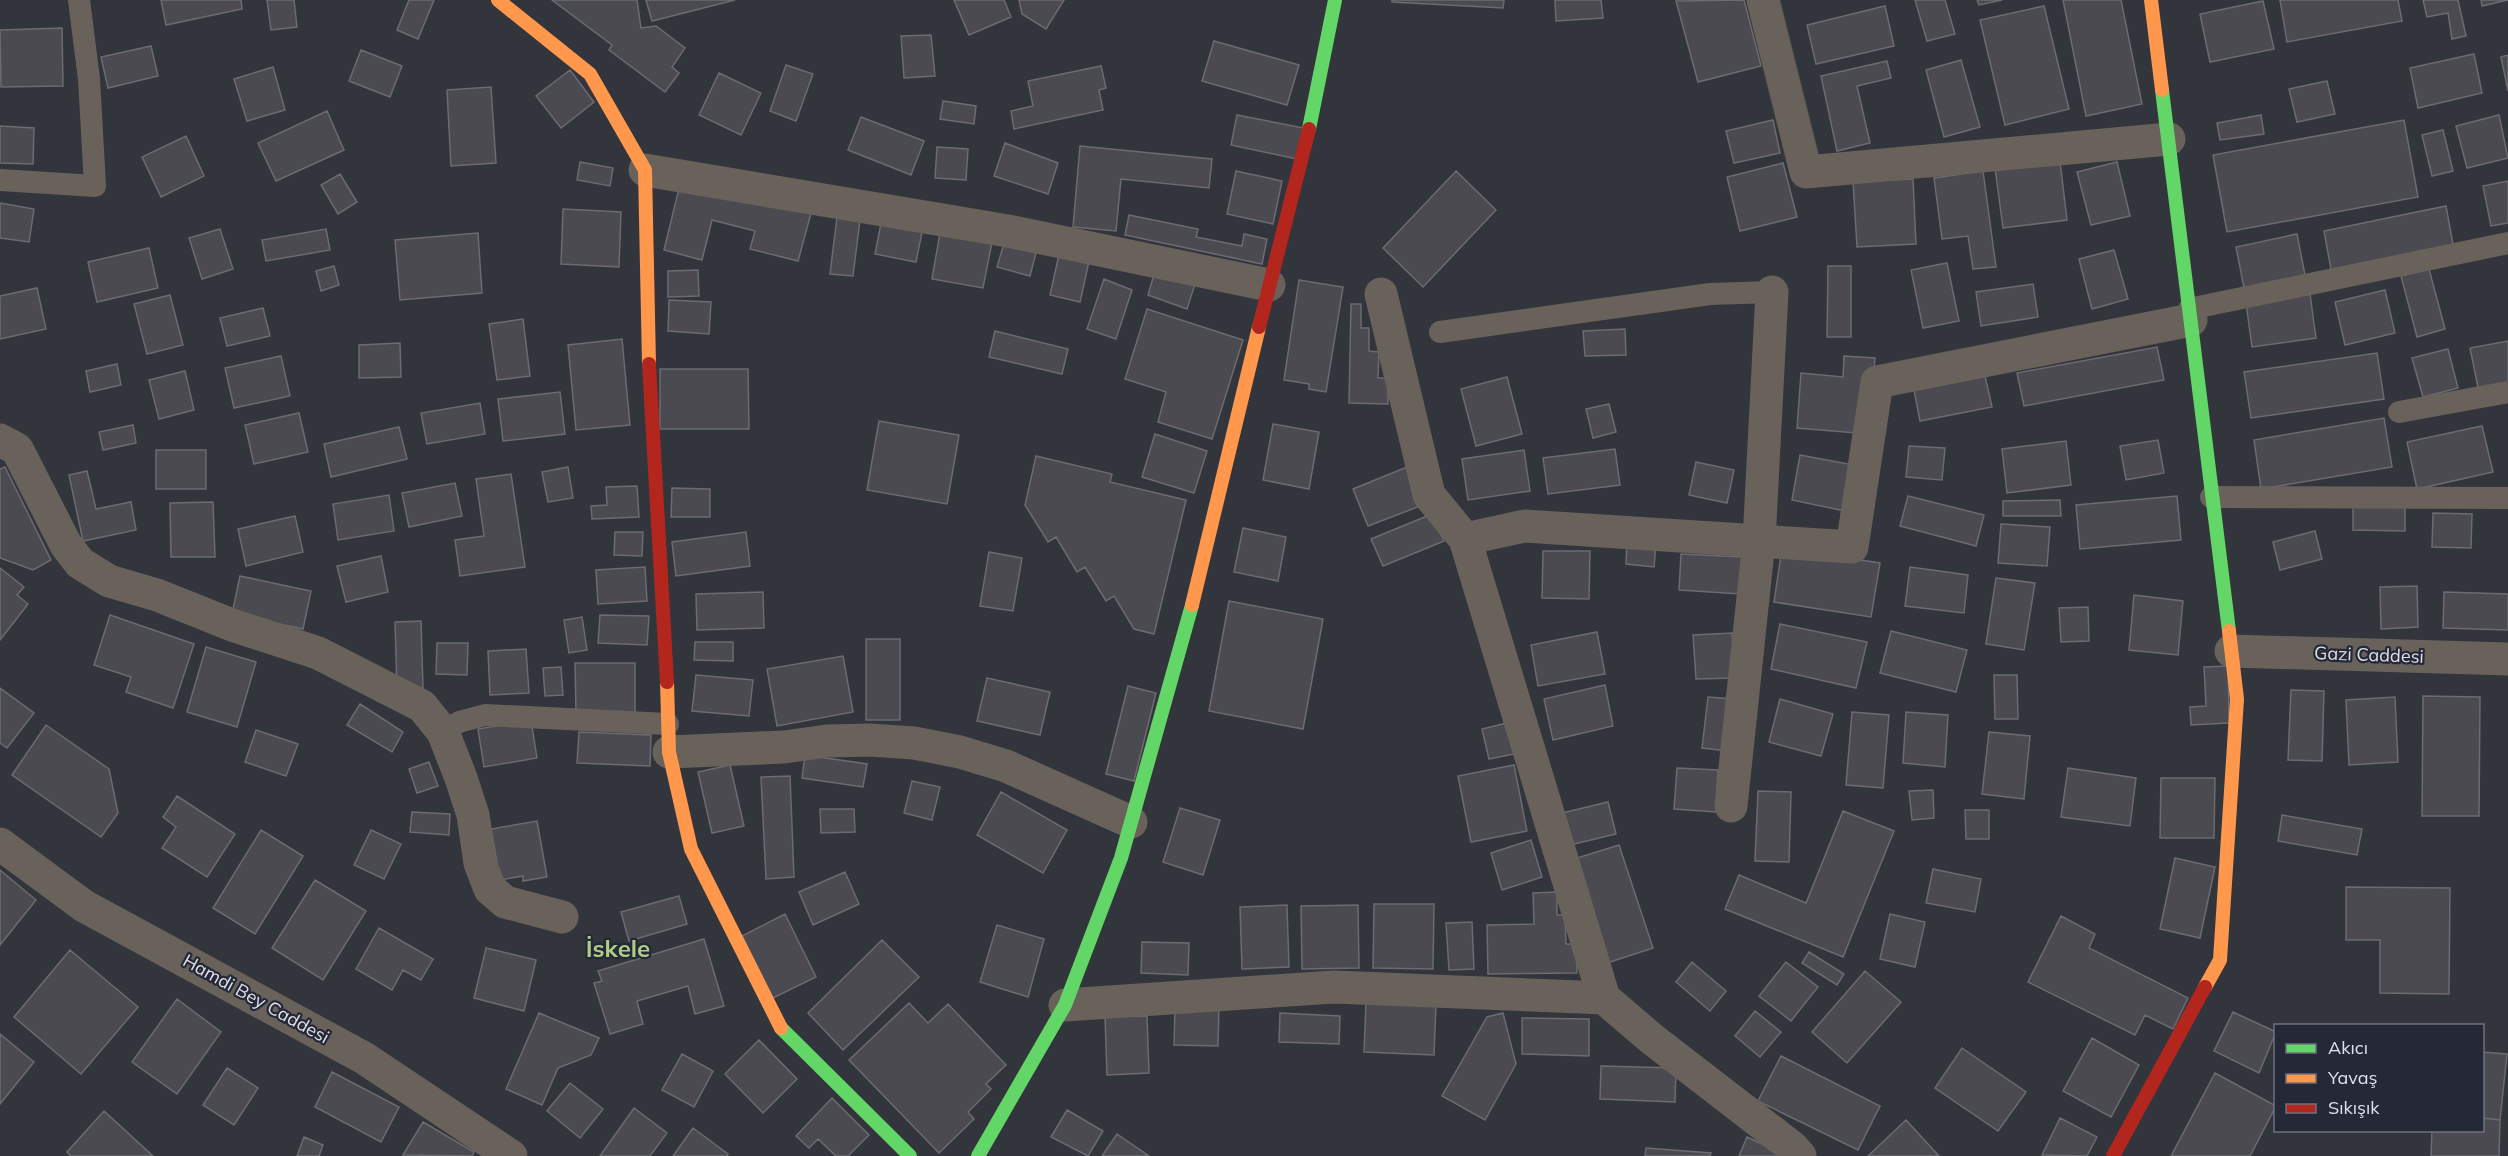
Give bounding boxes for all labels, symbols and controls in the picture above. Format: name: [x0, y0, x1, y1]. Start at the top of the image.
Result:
street label: Gazi Caddesi: [2314, 641, 2424, 668]
district label: İskele: [586, 933, 650, 963]
street label: Hamdi Bey Caddesi: [179, 949, 333, 1048]
legend: [2274, 1024, 2484, 1132]
text: Akıcı: [2328, 1036, 2368, 1059]
text: Yavaş: [2327, 1066, 2377, 1089]
text: Sıkışık: [2328, 1096, 2380, 1119]

